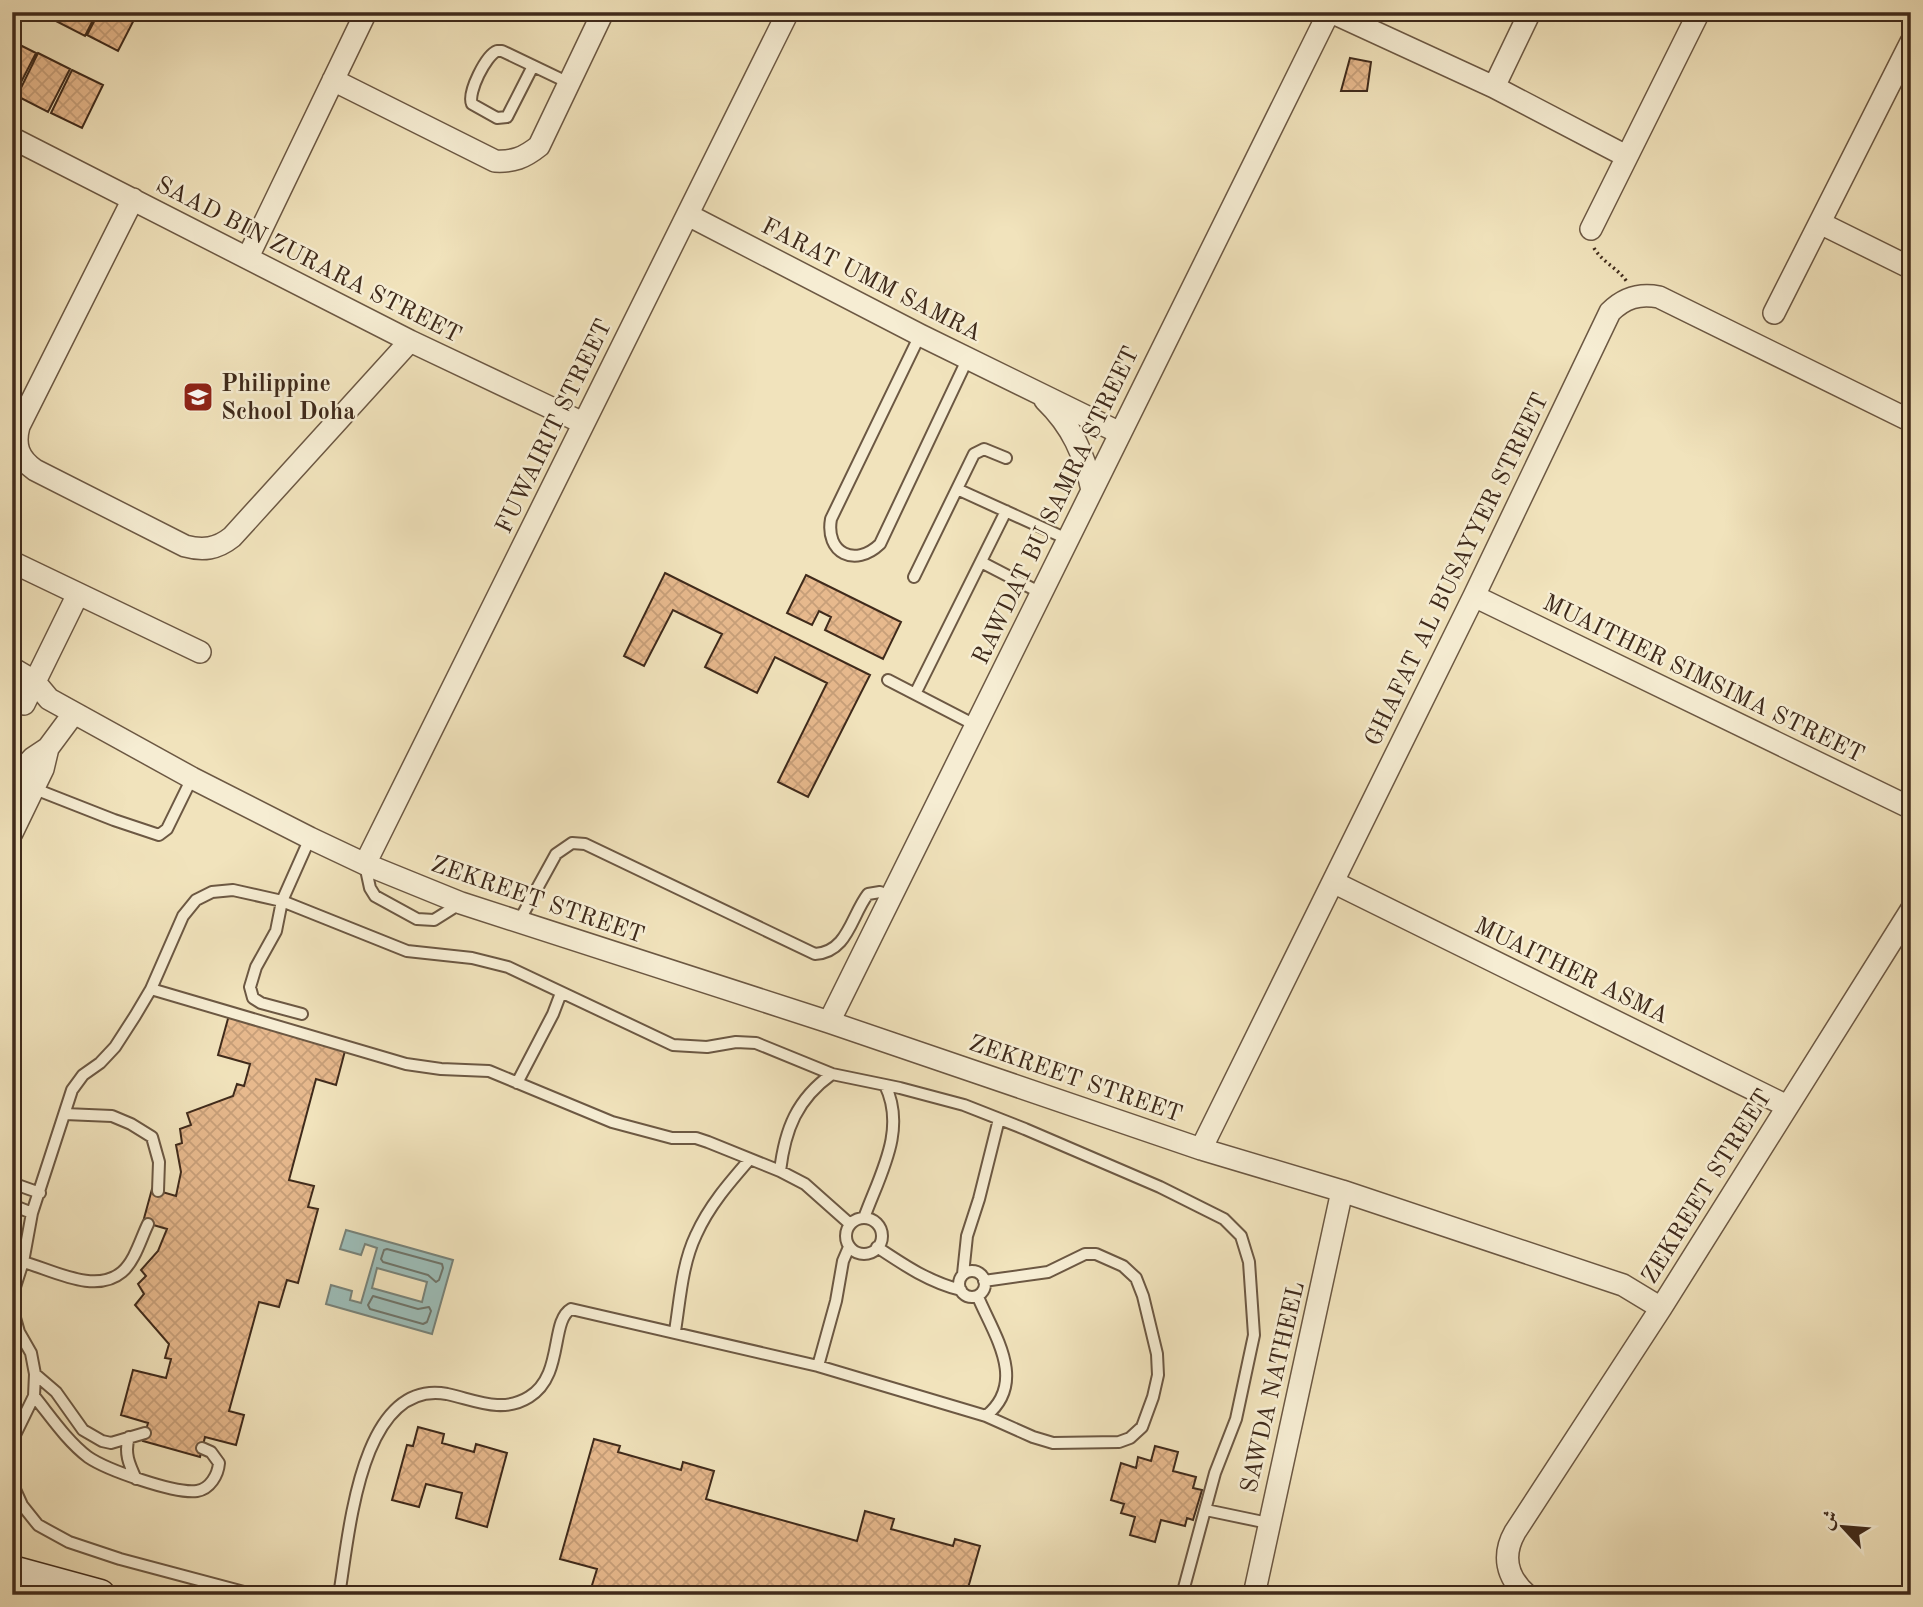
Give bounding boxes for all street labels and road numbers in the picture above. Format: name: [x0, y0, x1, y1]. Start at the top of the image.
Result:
street label: SAAD BIN ZURARA STREET: [152, 173, 465, 348]
street label: FARAT UMM SAMRA: [757, 215, 985, 347]
street label: FUWAIRIT STREET: [493, 316, 617, 538]
street label: RAWDAT BU SAMRA STREET: [969, 343, 1144, 669]
street label: GHAFAT AL BUSAYYER STREET: [1362, 390, 1554, 750]
street label: MUAITHER SIMSIMA STREET: [1539, 591, 1868, 768]
street label: ZEKREET STREET: [428, 853, 647, 949]
street label: MUAITHER ASMA: [1470, 914, 1672, 1029]
street label: ZEKREET STREET: [966, 1032, 1185, 1128]
street label: ZEKREET STREET: [1638, 1086, 1777, 1288]
street label: SAWDA NATHEEL: [1238, 1280, 1310, 1495]

